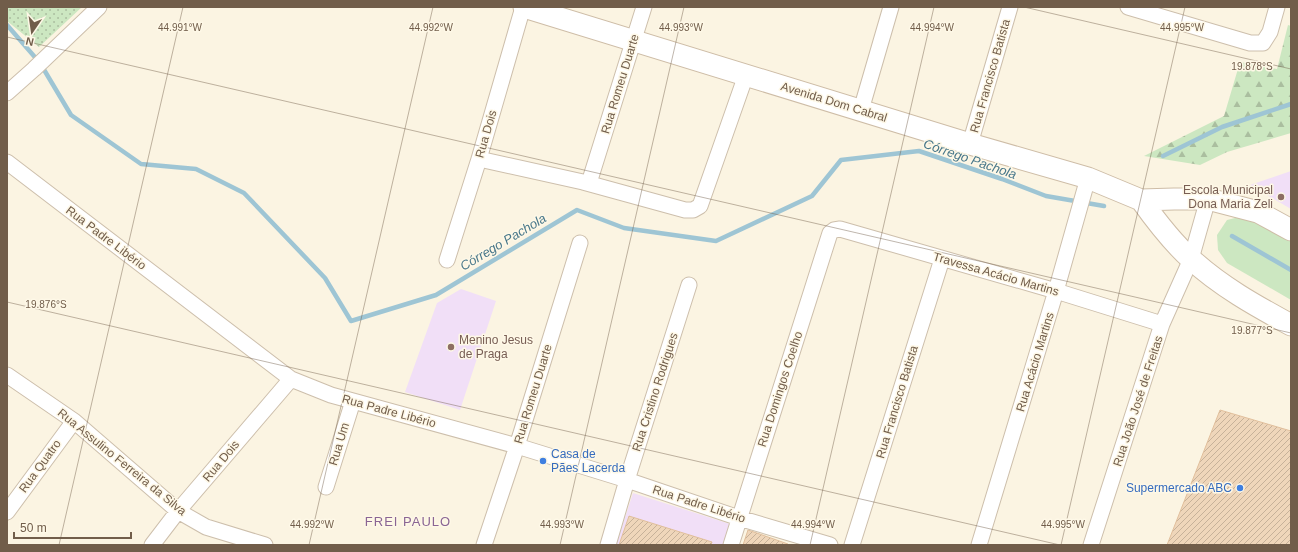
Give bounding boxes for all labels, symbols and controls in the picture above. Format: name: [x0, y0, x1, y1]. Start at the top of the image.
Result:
north arrow: [12, 12, 52, 52]
street label: Rua Francisco Batista: [967, 17, 1013, 134]
text: 44.991°W: [158, 22, 203, 33]
text: 44.992°W: [409, 22, 454, 33]
text: 44.993°W: [659, 22, 704, 33]
text: 44.994°W: [910, 22, 955, 33]
text: 44.995°W: [1160, 22, 1205, 33]
street label: Rua Romeu Duarte: [598, 32, 642, 135]
text: N: [24, 35, 35, 48]
text: 19.878°S: [1231, 61, 1273, 72]
street label: Avenida Dom Cabral: [779, 79, 889, 125]
street label: Rua Dois: [472, 108, 500, 160]
water label: Córrego Pachola: [921, 136, 1019, 182]
place label: Escola Municipal Dona Maria Zeli: [1183, 183, 1273, 211]
marker: Escola Municipal Dona Maria Zeli: [1276, 192, 1286, 202]
street label: Rua Padre Libério: [63, 203, 149, 273]
water label: Córrego Pachola: [457, 210, 549, 274]
street label: Travessa Acácio Martins: [931, 249, 1061, 299]
text: 19.876°S: [25, 299, 67, 310]
street label: Rua Acácio Martins: [1013, 311, 1057, 413]
text: 19.877°S: [1231, 325, 1273, 336]
street label: Rua Domingos Coelho: [755, 329, 805, 449]
street label: Rua Cristino Rodrigues: [629, 331, 681, 453]
place label: Menino Jesus de Praga: [459, 333, 533, 361]
street label: Rua João José de Freitas: [1110, 334, 1166, 468]
marker: Menino Jesus de Praga: [446, 342, 456, 352]
street label: Rua Romeu Duarte: [511, 342, 555, 445]
street label: Rua Francisco Batista: [873, 344, 921, 460]
street label: Rua Padre Libério: [340, 392, 438, 430]
street label: Rua Assulino Ferreira da Silva: [55, 406, 189, 518]
street label: Rua Um: [326, 421, 352, 467]
street label: Rua Quatro: [16, 437, 64, 495]
street label: Rua Dois: [200, 438, 242, 484]
place label: Casa de Pães Lacerda: [551, 447, 625, 475]
marker: Casa de Pães Lacerda: [538, 456, 548, 466]
place label: Supermercado ABC: [1126, 481, 1232, 495]
street label: Rua Padre Libério: [651, 482, 747, 526]
marker: Supermercado ABC: [1235, 483, 1245, 493]
scale bar: [14, 514, 131, 540]
district label: FREI PAULO: [365, 514, 451, 529]
text: 44.992°W: [290, 519, 335, 530]
text: 44.993°W: [540, 519, 585, 530]
text: 44.994°W: [791, 519, 836, 530]
text: 44.995°W: [1041, 519, 1086, 530]
text: 50 m: [20, 521, 47, 535]

